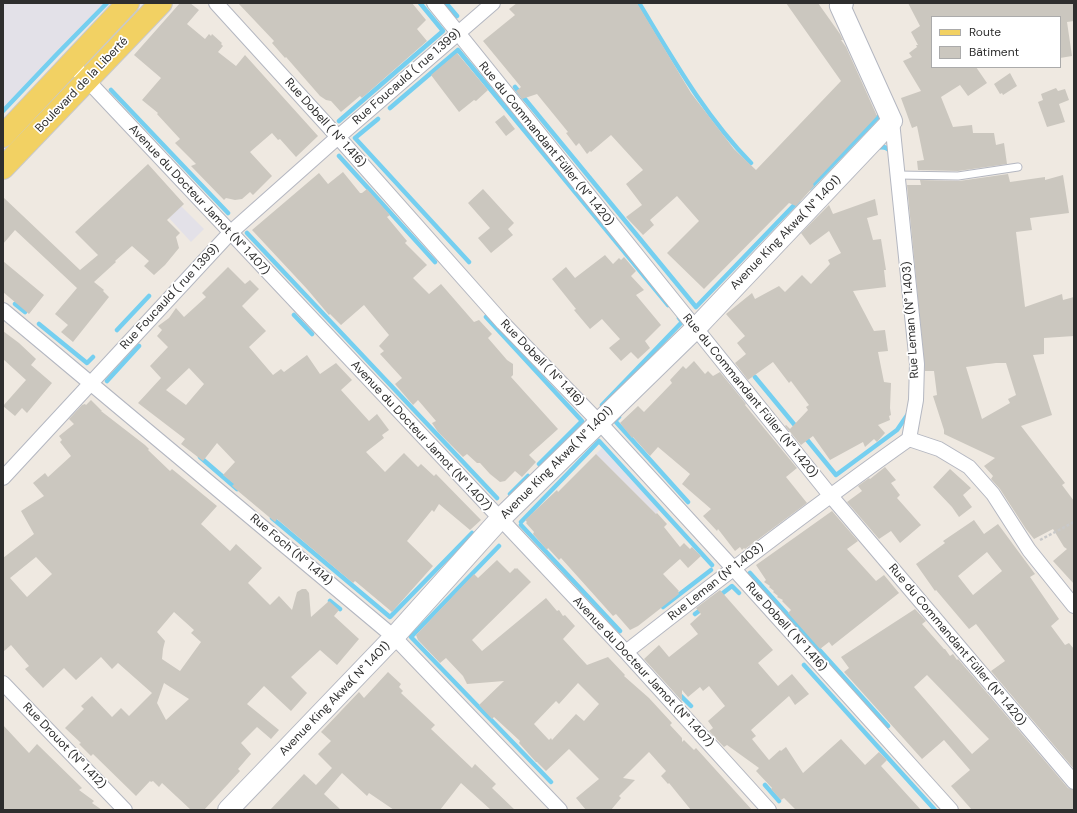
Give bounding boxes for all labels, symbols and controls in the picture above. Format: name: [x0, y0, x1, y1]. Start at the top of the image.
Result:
legend: [931, 16, 1061, 68]
text: Route: [969, 24, 1001, 40]
street label: Rue Foucauld ( rue 1.399): [350, 26, 464, 128]
street label: Boulevard de la Liberté: [33, 34, 131, 136]
text: Bâtiment: [969, 44, 1019, 60]
street label: Rue du Commandant Füller (N° 1.420): [475, 59, 617, 229]
street label: Rue Dobell ( N° 1.416): [281, 76, 369, 170]
street label: Avenue du Docteur Jamot (N° 1.407): [126, 122, 272, 278]
street label: Avenue King Akwa( N° 1.401): [728, 173, 844, 293]
street label: Rue Foucauld ( rue 1.399): [117, 241, 223, 353]
street label: Rue Leman (N° 1.403): [900, 261, 922, 379]
street label: Rue du Commandant Füller (N° 1.420): [679, 311, 821, 481]
street label: Rue Dobell ( N° 1.416): [497, 317, 587, 409]
street label: Avenue du Docteur Jamot (N° 1.407): [348, 358, 494, 514]
street label: Avenue King Akwa( N° 1.401): [498, 404, 616, 522]
street label: Rue Foch (N° 1.414): [247, 511, 335, 589]
street label: Rue Leman (N° 1.403): [665, 540, 767, 624]
street label: Rue du Commandant Füller (N° 1.420): [885, 561, 1029, 729]
street label: Rue Dobell ( N° 1.416): [742, 580, 830, 674]
street label: Avenue du Docteur Jamot (N° 1.407): [570, 594, 716, 750]
street label: Avenue King Akwa( N° 1.401): [277, 639, 393, 759]
street label: Rue Drouot (N° 1.412): [19, 700, 109, 792]

